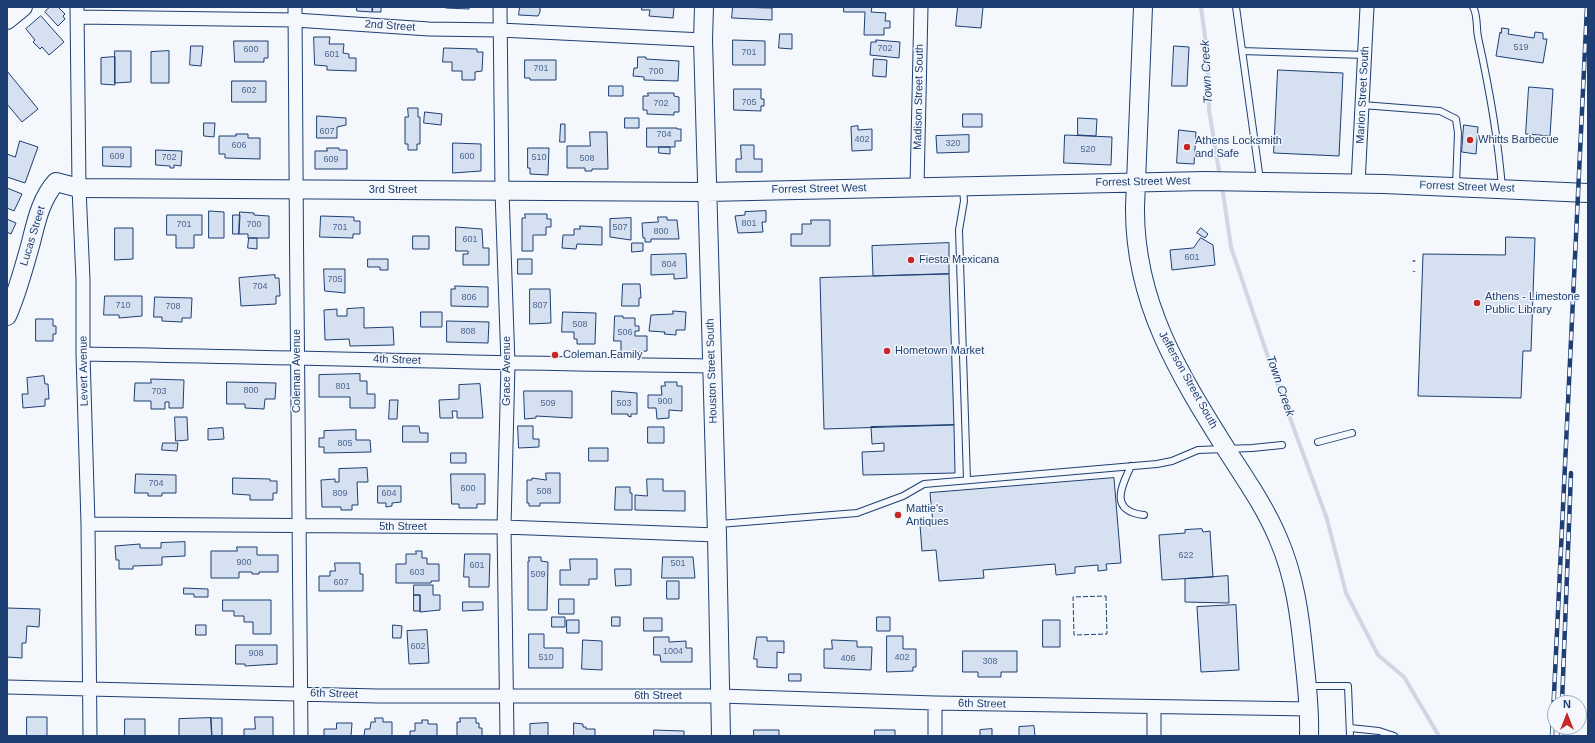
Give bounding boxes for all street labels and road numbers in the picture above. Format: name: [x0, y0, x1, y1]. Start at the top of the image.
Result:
street label: 2nd Street: [364, 18, 416, 34]
street label: Madison Street South: [911, 44, 927, 150]
street label: Marion Street South: [1354, 46, 1372, 144]
street label: Forrest Street West: [1095, 175, 1191, 189]
street label: Forrest Street West: [1419, 179, 1515, 195]
street label: Forrest Street West: [771, 182, 867, 196]
street label: 3rd Street: [369, 183, 417, 197]
street label: Lucas Street: [18, 205, 48, 267]
street label: Houston Street South: [704, 318, 720, 424]
street label: Coleman Avenue: [290, 329, 304, 413]
street label: Jefferson Street South: [1156, 329, 1220, 431]
street label: Levert Avenue: [77, 336, 91, 406]
street label: Grace Avenue: [500, 336, 514, 406]
street label: 4th Street: [373, 353, 421, 367]
street label: 5th Street: [379, 520, 427, 534]
street label: 6th Street: [310, 687, 358, 701]
street label: 6th Street: [634, 689, 682, 703]
street label: 6th Street: [958, 697, 1006, 711]

